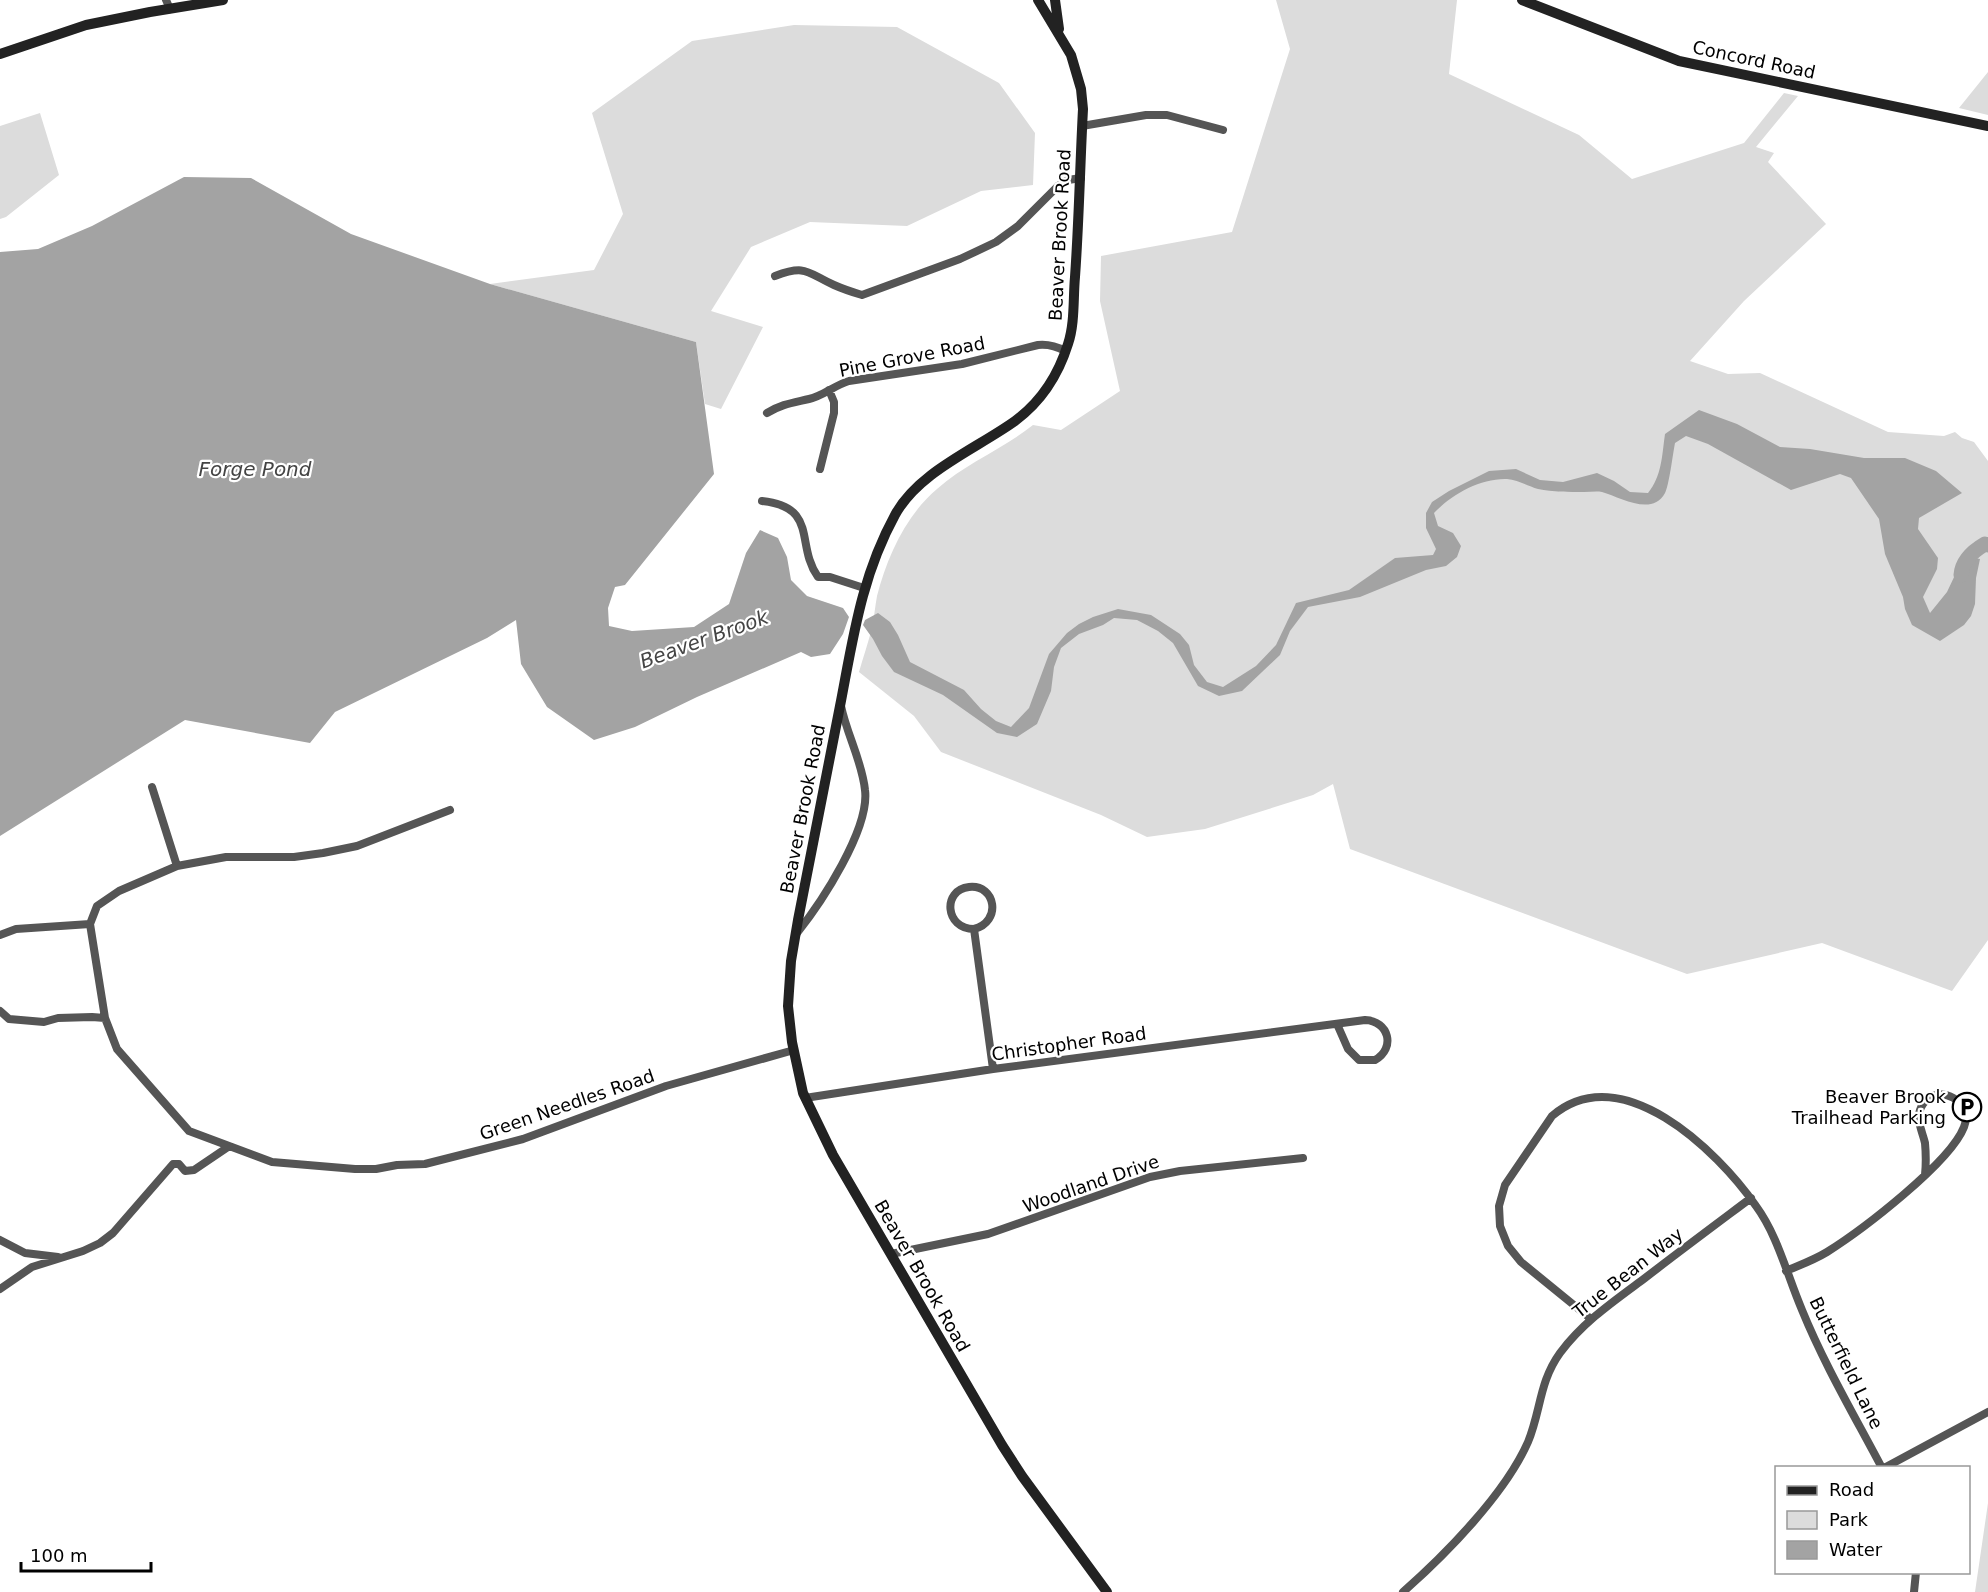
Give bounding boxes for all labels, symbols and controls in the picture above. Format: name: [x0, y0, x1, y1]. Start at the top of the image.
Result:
street label: Concord Road: [1691, 36, 1818, 83]
street label: Beaver Brook Road: [1045, 149, 1074, 321]
street label: Pine Grove Road: [837, 332, 987, 381]
water label: Forge Pond: [199, 457, 312, 481]
water label: Beaver Brook: [636, 604, 773, 673]
street label: Beaver Brook Road: [776, 722, 829, 895]
street label: Christopher Road: [990, 1022, 1148, 1065]
street label: Green Needles Road: [477, 1065, 657, 1144]
place label: Beaver Brook Trailhead Parking: [1791, 1086, 1947, 1128]
parking icon: Beaver Brook Trailhead Parking: [1951, 1091, 1983, 1123]
street label: Woodland Drive: [1020, 1150, 1162, 1217]
street label: Beaver Brook Road: [870, 1196, 975, 1355]
street label: True Bean Way: [1568, 1223, 1687, 1323]
street label: Butterfield Lane: [1805, 1293, 1888, 1432]
legend: [1775, 1466, 1970, 1574]
text: Road: [1829, 1479, 1874, 1500]
text: Park: [1829, 1509, 1868, 1530]
scale bar: [21, 1535, 152, 1573]
text: Water: [1829, 1539, 1883, 1560]
text: 100 m: [30, 1545, 88, 1566]

